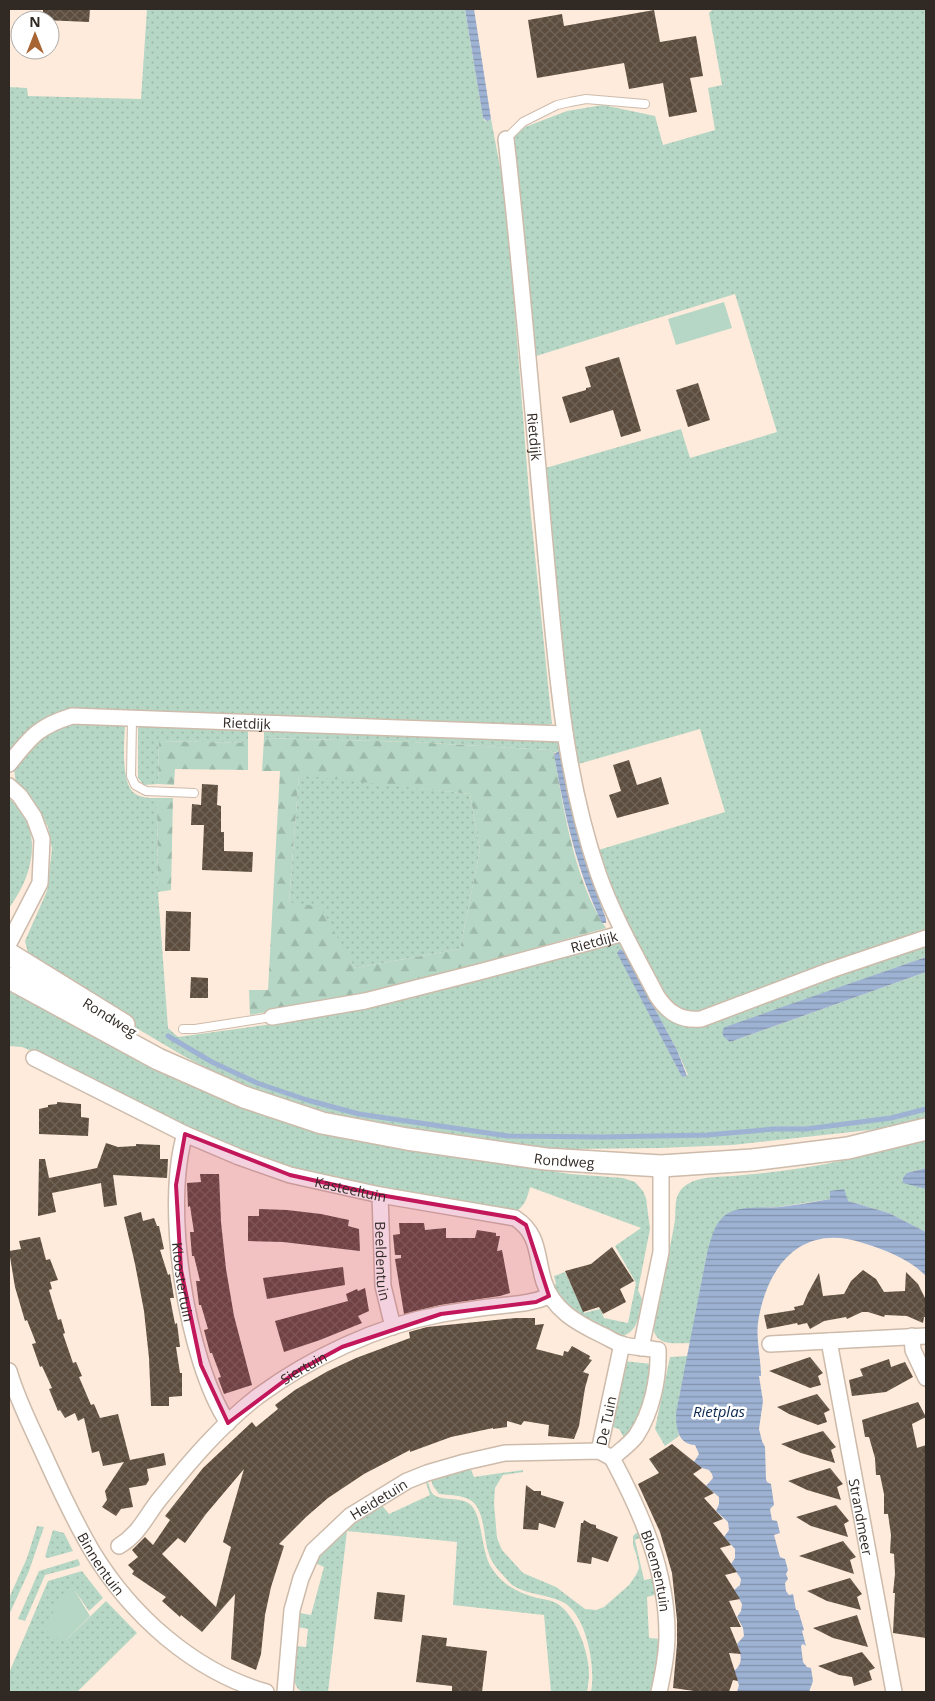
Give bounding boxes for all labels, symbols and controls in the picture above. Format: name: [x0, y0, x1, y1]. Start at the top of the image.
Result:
north arrow: [10, 10, 60, 60]
text: N: [29, 12, 41, 31]
street label: Rietdijk: [524, 412, 547, 462]
street label: Rietdijk: [222, 712, 272, 733]
street label: Rietdijk: [568, 926, 620, 957]
street label: Rondweg: [79, 993, 141, 1041]
street label: Rondweg: [533, 1148, 595, 1171]
street label: Kasteeltuin: [313, 1171, 388, 1205]
street label: Beeldentuin: [371, 1221, 396, 1302]
street label: Kloostertuin: [169, 1241, 199, 1323]
street label: Siertuin: [276, 1346, 330, 1388]
street label: De Tuin: [591, 1394, 620, 1447]
water label: Rietplas: [693, 1401, 746, 1421]
street label: Heidetuin: [346, 1474, 410, 1524]
street label: Strandmeer: [845, 1477, 878, 1557]
street label: Bloementuin: [637, 1527, 675, 1613]
street label: Binnentuin: [74, 1529, 129, 1599]

